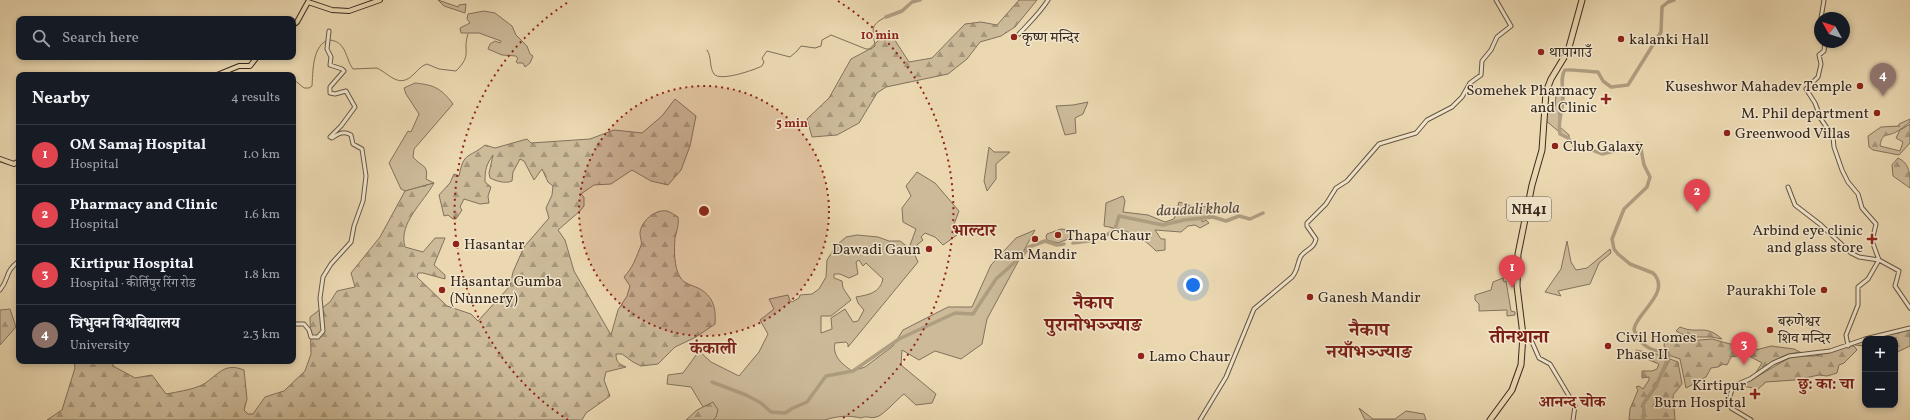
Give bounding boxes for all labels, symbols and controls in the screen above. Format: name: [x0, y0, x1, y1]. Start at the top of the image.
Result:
north arrow: [1814, 12, 1850, 48]
search box: [16, 16, 296, 60]
icon: search: [30, 27, 52, 49]
text: Search here: [62, 28, 139, 49]
text: 10 min: [861, 28, 899, 44]
place label: कृष्ण मन्दिर: [1021, 28, 1081, 49]
place label: kalanki Hall: [1629, 30, 1709, 51]
marker: कृष्ण मन्दिर: [1009, 32, 1019, 42]
marker: kalanki Hall: [1616, 34, 1626, 44]
place label: थापागाउँ: [1549, 43, 1592, 64]
marker: थापागाउँ: [1536, 47, 1546, 57]
pin: 4: [1870, 63, 1896, 96]
place label: Kuseshwor Mahadev Temple: [1665, 77, 1852, 98]
place label: Somehek Pharmacy and Clinic: [1466, 81, 1597, 119]
marker: Kuseshwor Mahadev Temple: [1855, 81, 1865, 91]
text: Nearby: [32, 87, 90, 110]
text: 4 results: [231, 89, 280, 107]
marker: Somehek Pharmacy and Clinic: [1600, 93, 1612, 105]
place label: M. Phil department: [1741, 104, 1869, 125]
marker: M. Phil department: [1872, 108, 1882, 118]
text: 5 min: [776, 116, 808, 132]
place label: Greenwood Villas: [1735, 124, 1850, 145]
marker: Greenwood Villas: [1722, 128, 1732, 138]
text: OM Samaj Hospital: [70, 135, 206, 156]
place label: Club Galaxy: [1563, 137, 1643, 158]
marker: Club Galaxy: [1550, 141, 1560, 151]
text: 1: [42, 146, 48, 164]
text: 1.0 km: [243, 146, 280, 164]
text: Hospital: [70, 156, 119, 174]
pin: 2: [1684, 179, 1710, 212]
text: Pharmacy and Clinic: [70, 195, 218, 216]
road number: NH41: [1507, 197, 1551, 221]
water label: daudali khola: [1156, 198, 1241, 222]
centre of rings: [697, 204, 711, 218]
text: 2: [42, 206, 48, 224]
text: 1.6 km: [244, 206, 280, 224]
text: Hospital: [70, 216, 119, 234]
district label: भाल्टार: [952, 220, 998, 243]
place label: Arbind eye clinic and glass store: [1752, 221, 1863, 259]
place label: Thapa Chaur: [1066, 226, 1151, 247]
marker: Thapa Chaur: [1053, 230, 1063, 240]
marker: Arbind eye clinic and glass store: [1866, 233, 1878, 245]
marker: Ram Mandir: [1030, 234, 1040, 244]
place label: Hasantar: [464, 235, 525, 256]
marker: Hasantar: [451, 239, 461, 249]
place label: Dawadi Gaun: [832, 240, 921, 261]
marker: Dawadi Gaun: [924, 244, 934, 254]
place label: Ram Mandir: [993, 245, 1077, 266]
text: Kirtipur Hospital: [70, 254, 194, 275]
pin: 1: [1499, 255, 1525, 288]
text: 3: [42, 266, 48, 284]
text: 1.8 km: [244, 266, 280, 284]
place label: Hasantar Gumba (Nunnery): [450, 272, 562, 310]
text: Hospital · कीर्तिपुर रिंग रोड: [70, 275, 195, 293]
your location: [1183, 275, 1203, 295]
place label: Paurakhi Tole: [1726, 281, 1816, 302]
marker: Hasantar Gumba (Nunnery): [437, 285, 447, 295]
marker: Paurakhi Tole: [1819, 285, 1829, 295]
place label: Ganesh Mandir: [1318, 288, 1421, 309]
district label: नैकाप पुरानोभञ्ज्याङ: [1043, 291, 1143, 339]
marker: Ganesh Mandir: [1305, 292, 1315, 302]
place label: बरुणेश्वर शिव मन्दिर: [1777, 312, 1832, 350]
text: त्रिभुवन विश्वविद्यालय: [70, 314, 180, 335]
district label: नैकाप नयाँभञ्ज्याङ: [1324, 318, 1413, 366]
district label: तीनथाना: [1488, 325, 1550, 351]
marker: बरुणेश्वर शिव मन्दिर: [1765, 325, 1775, 335]
text: 4: [41, 326, 49, 344]
text: 2.3 km: [243, 326, 280, 344]
place label: Civil Homes Phase II: [1616, 328, 1696, 366]
pin: 3: [1731, 332, 1757, 365]
map controls: [1862, 336, 1898, 408]
button: +: [1862, 336, 1898, 372]
text: University: [70, 337, 130, 355]
district label: कंकाली: [688, 338, 738, 361]
marker: Civil Homes Phase II: [1603, 341, 1613, 351]
place label: Lamo Chaur: [1149, 347, 1230, 368]
marker: Lamo Chaur: [1136, 351, 1146, 361]
button: −: [1862, 372, 1898, 408]
district label: छु: का: चा: [1797, 374, 1856, 396]
place label: Kirtipur Burn Hospital: [1654, 376, 1746, 414]
marker: Kirtipur Burn Hospital: [1749, 388, 1761, 400]
district label: आनन्द चोक: [1538, 392, 1607, 414]

